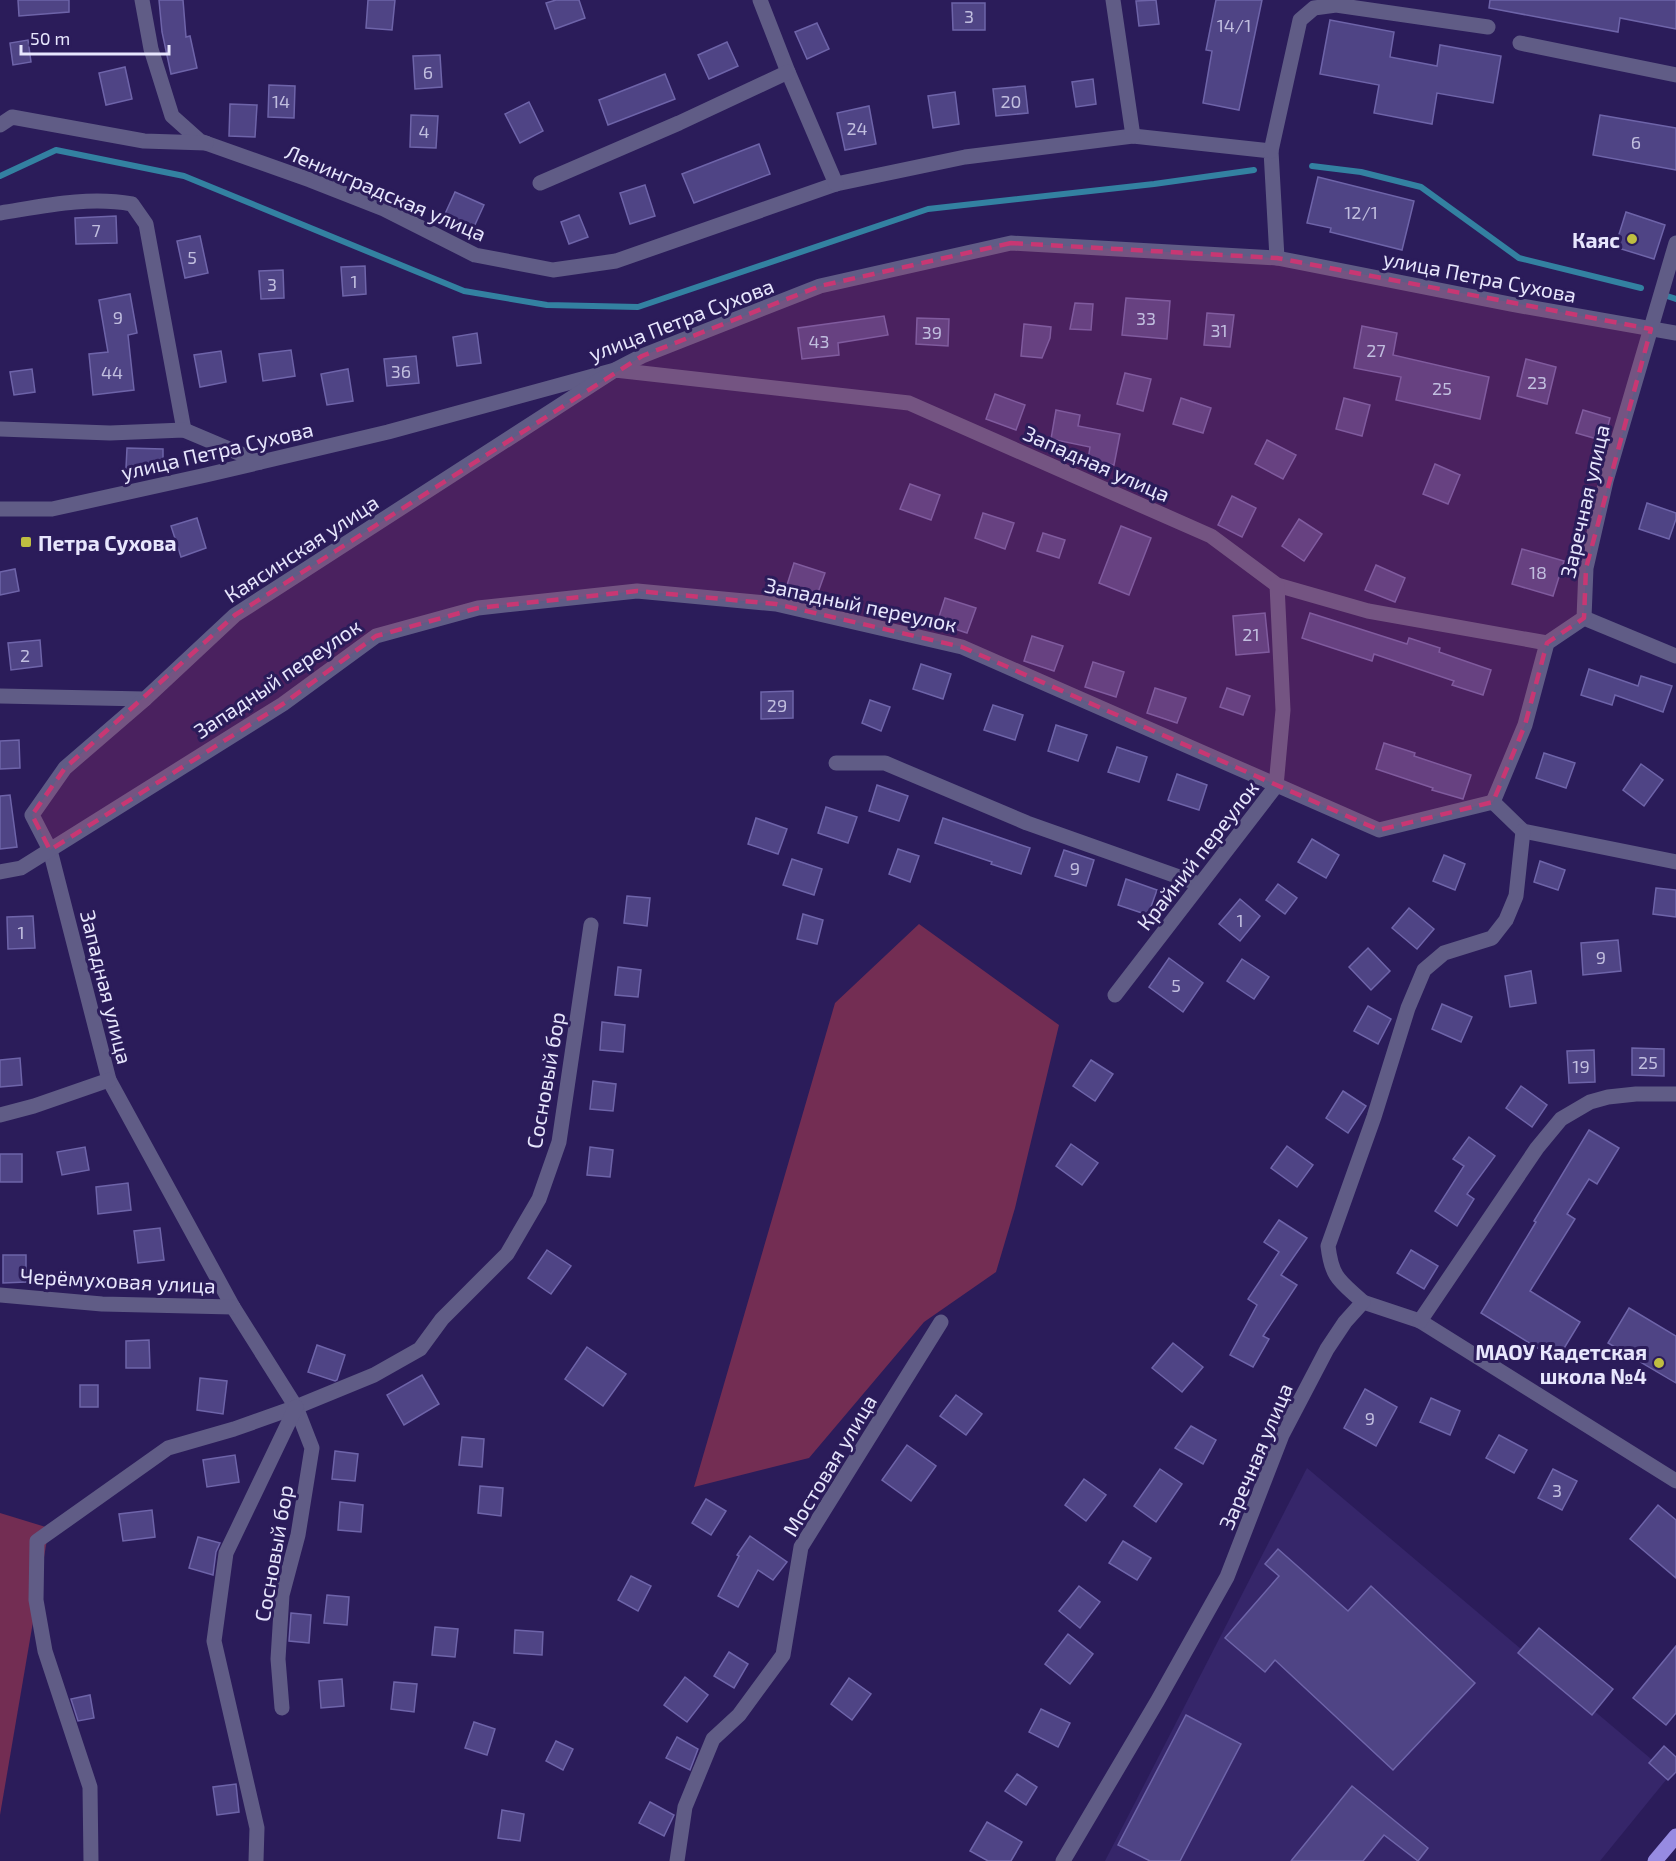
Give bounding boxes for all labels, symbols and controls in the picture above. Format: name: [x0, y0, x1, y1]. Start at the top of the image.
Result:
house number: 3: [964, 5, 974, 27]
house number: 14/1: [1217, 14, 1251, 36]
scale bar: [21, 18, 170, 56]
text: 50 m: [30, 27, 70, 49]
house number: 6: [423, 61, 433, 83]
house number: 14: [272, 90, 290, 112]
house number: 20: [1001, 90, 1021, 112]
house number: 24: [846, 117, 868, 139]
house number: 4: [418, 120, 430, 142]
house number: 6: [1631, 131, 1641, 153]
street label: Ленинградская улица: [282, 138, 490, 247]
house number: 12/1: [1344, 201, 1378, 223]
house number: 7: [91, 219, 101, 241]
place label: Каяс: [1572, 227, 1620, 252]
marker: Каяс: [1625, 232, 1639, 246]
street label: улица Петра Сухова: [1381, 245, 1579, 308]
house number: 5: [187, 246, 197, 268]
house number: 1: [350, 270, 358, 292]
street label: улица Петра Сухова: [585, 272, 777, 367]
house number: 3: [267, 273, 277, 295]
house number: 9: [113, 306, 123, 328]
house number: 33: [1136, 307, 1156, 329]
house number: 31: [1210, 319, 1228, 341]
house number: 39: [922, 321, 942, 343]
house number: 43: [808, 330, 830, 352]
house number: 27: [1366, 339, 1386, 361]
house number: 36: [391, 360, 411, 382]
house number: 44: [101, 361, 123, 383]
house number: 23: [1527, 371, 1547, 393]
house number: 25: [1432, 377, 1452, 399]
street label: улица Петра Сухова: [119, 416, 316, 485]
street label: Западная улица: [1019, 420, 1174, 507]
street label: Заречная улица: [1554, 422, 1615, 580]
street label: Каясинская улица: [219, 489, 383, 608]
place label: Петра Сухова: [38, 530, 177, 555]
marker: Петра Сухова: [19, 535, 33, 549]
house number: 18: [1529, 561, 1547, 583]
street label: Западный переулок: [762, 571, 959, 638]
street label: Западный переулок: [189, 613, 366, 744]
house number: 21: [1242, 623, 1260, 645]
house number: 2: [20, 644, 30, 666]
house number: 29: [767, 694, 787, 716]
street label: Крайний переулок: [1131, 775, 1264, 935]
house number: 9: [1070, 857, 1080, 879]
street label: Западная улица: [75, 907, 138, 1067]
house number: 1: [1236, 909, 1244, 931]
house number: 1: [17, 921, 25, 943]
house number: 9: [1596, 946, 1606, 968]
house number: 5: [1171, 974, 1181, 996]
street label: Сосновый бор: [521, 1010, 569, 1150]
house number: 25: [1638, 1051, 1658, 1073]
house number: 19: [1572, 1055, 1590, 1077]
street label: Черёмуховая улица: [20, 1262, 216, 1299]
place label: МАОУ Кадетская школа №4: [1475, 1339, 1647, 1388]
marker: МАОУ Кадетская школа №4: [1652, 1356, 1666, 1370]
street label: Заречная улица: [1213, 1379, 1298, 1533]
street label: Мостовая улица: [777, 1390, 882, 1541]
house number: 9: [1365, 1407, 1375, 1429]
house number: 3: [1552, 1479, 1562, 1501]
street label: Сосновый бор: [249, 1483, 297, 1623]

